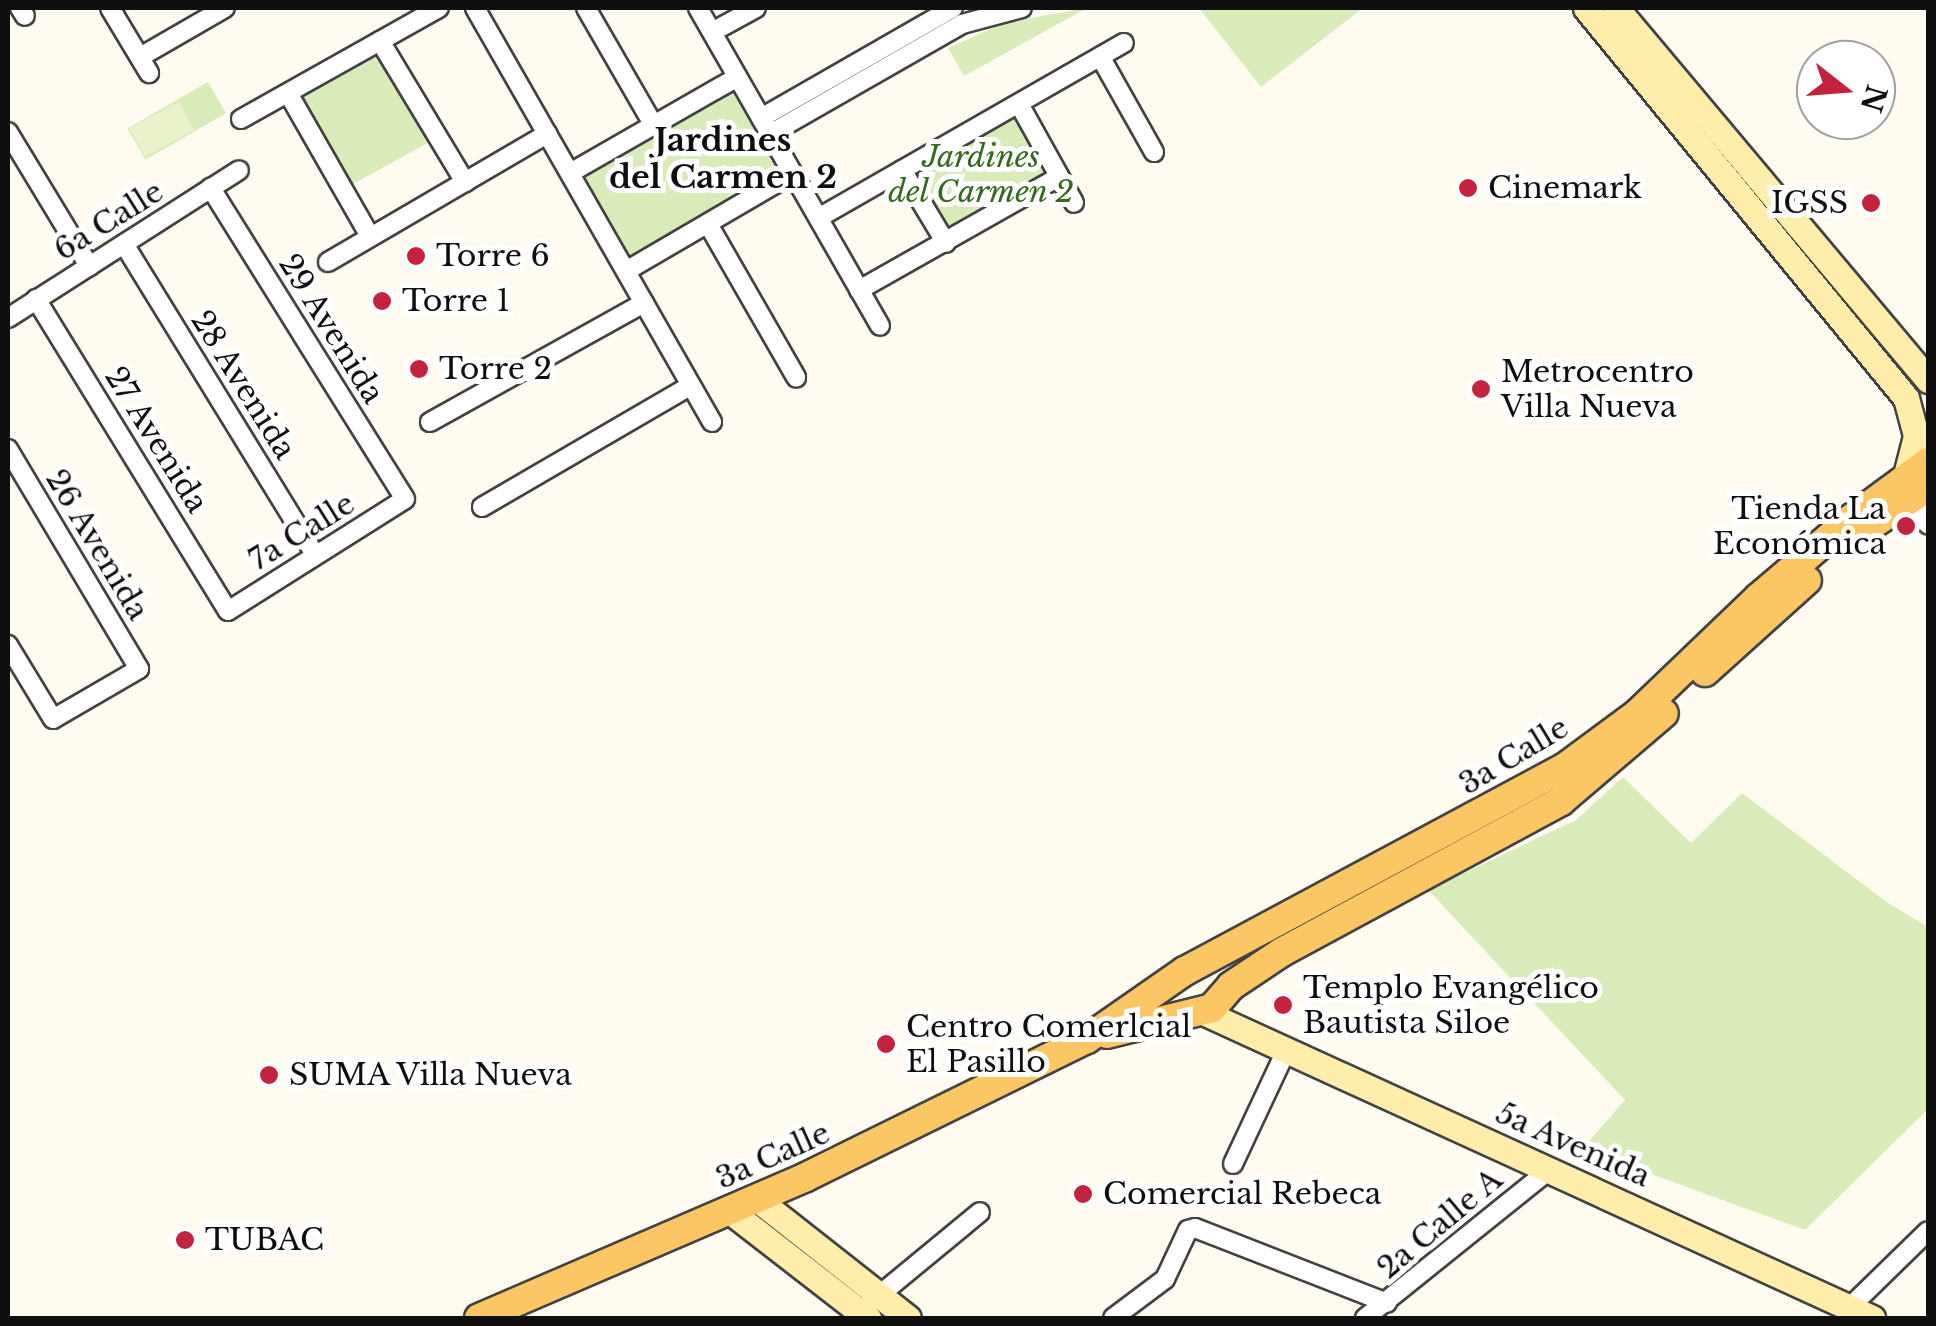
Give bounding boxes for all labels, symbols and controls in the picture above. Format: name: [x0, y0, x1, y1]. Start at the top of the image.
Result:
north arrow: [1796, 40, 1896, 140]
text: N: [1853, 81, 1894, 116]
district label: Jardines del Carmen 2: [609, 122, 837, 197]
park label: Jardines del Carmen 2: [887, 139, 1075, 210]
place label: Cinemark: [1488, 170, 1642, 206]
street label: 6a Calle: [48, 173, 170, 269]
marker: Cinemark: [1457, 177, 1479, 199]
place label: IGSS: [1771, 185, 1848, 221]
marker: IGSS: [1858, 190, 1884, 216]
place label: Torre 6: [436, 238, 550, 274]
marker: Torre 6: [405, 245, 427, 267]
street label: 29 Avenida: [271, 247, 391, 411]
place label: Torre 1: [402, 283, 510, 319]
marker: Torre 1: [371, 290, 393, 312]
street label: 28 Avenida: [183, 304, 303, 466]
place label: Torre 2: [439, 351, 552, 387]
place label: Metrocentro Villa Nueva: [1501, 354, 1694, 424]
marker: Torre 2: [408, 358, 430, 380]
street label: 27 Avenida: [97, 360, 215, 520]
marker: Metrocentro Villa Nueva: [1470, 378, 1492, 400]
street label: 26 Avenida: [38, 463, 156, 627]
street label: 7a Calle: [243, 486, 361, 578]
place label: Tienda La Económica: [1713, 491, 1886, 562]
marker: Tienda La Económica: [1895, 515, 1917, 537]
street label: 3a Calle: [1453, 709, 1575, 803]
place label: Templo Evangélico Bautista Siloe: [1303, 970, 1599, 1040]
marker: Templo Evangélico Bautista Siloe: [1272, 994, 1294, 1016]
place label: Centro Comerlcial El Pasillo: [906, 1009, 1191, 1080]
marker: Centro Comerlcial El Pasillo: [875, 1033, 897, 1055]
place label: SUMA Villa Nueva: [289, 1057, 575, 1093]
marker: SUMA Villa Nueva: [258, 1064, 280, 1086]
street label: 5a Avenida: [1490, 1095, 1656, 1195]
street label: 3a Calle: [710, 1115, 836, 1197]
street label: 2a Calle A: [1370, 1161, 1510, 1287]
place label: Comercial Rebeca: [1103, 1176, 1381, 1212]
marker: Comercial Rebeca: [1072, 1183, 1094, 1205]
place label: TUBAC: [205, 1222, 324, 1258]
marker: TUBAC: [174, 1229, 196, 1251]

